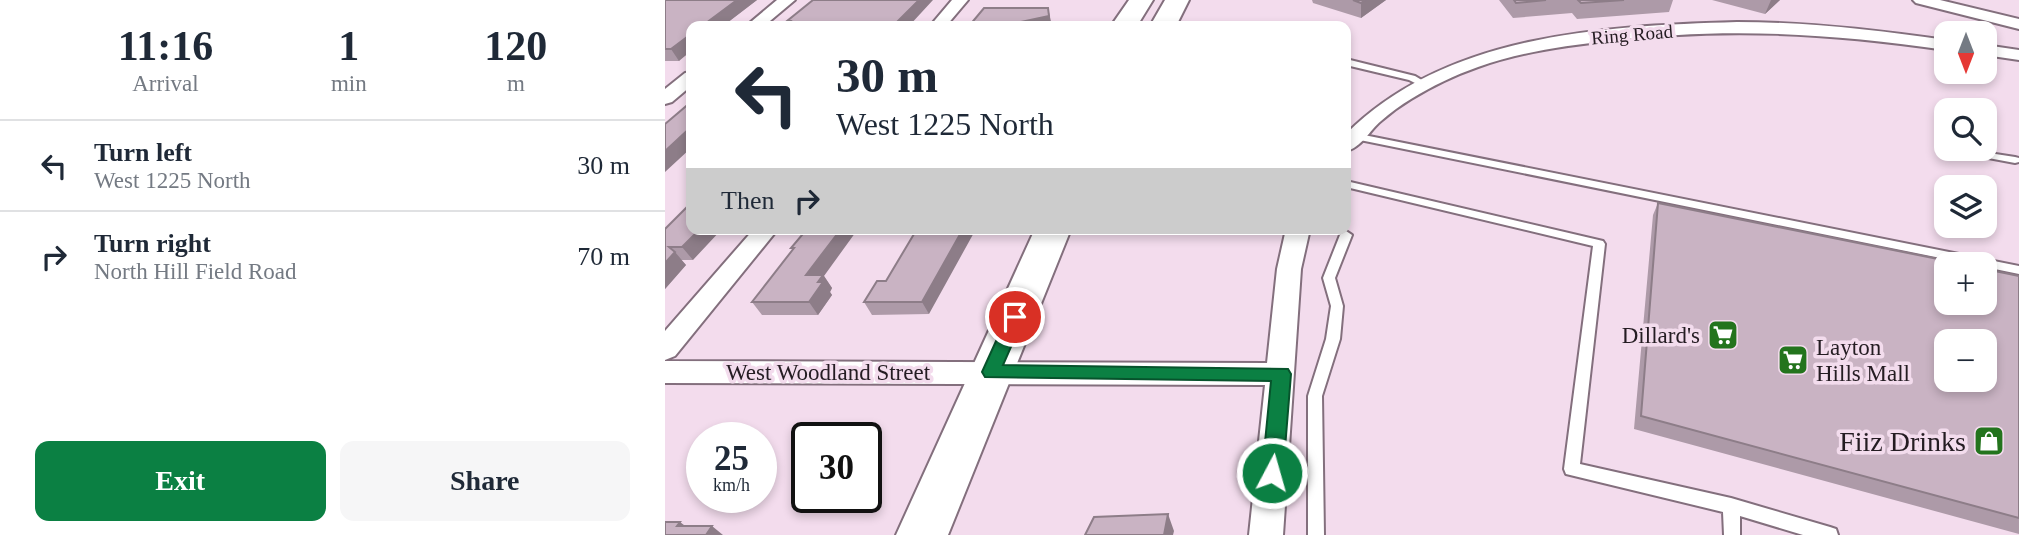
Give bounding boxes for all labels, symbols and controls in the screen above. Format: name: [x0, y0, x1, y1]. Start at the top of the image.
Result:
street label: Ring Road: [1590, 20, 1674, 49]
north arrow: [1934, 21, 1997, 84]
map controls: [1934, 21, 1997, 392]
text: 11:16: [118, 23, 213, 69]
text: 1: [338, 23, 359, 69]
text: 120: [484, 23, 547, 69]
text: 30 m: [836, 48, 938, 103]
icon: left: [721, 49, 812, 140]
text: Arrival: [132, 71, 199, 96]
text: min: [331, 71, 367, 96]
text: m: [507, 71, 525, 96]
button: search: [1934, 98, 1997, 161]
text: West 1225 North: [836, 106, 1054, 142]
text: Turn left: [94, 138, 192, 167]
icon: left: [35, 147, 73, 185]
text: 30 m: [577, 151, 630, 180]
text: West 1225 North: [94, 168, 251, 193]
button: layers: [1934, 175, 1997, 238]
icon: right: [788, 182, 826, 220]
text: Then: [721, 186, 774, 215]
text: Turn right: [94, 229, 211, 258]
icon: right: [35, 238, 73, 276]
text: 70 m: [577, 242, 630, 271]
button: +: [1934, 252, 1997, 315]
text: North Hill Field Road: [94, 259, 297, 284]
pin: [985, 287, 1045, 347]
icon: arrive: [996, 298, 1034, 336]
supermarket icon: Dillard's: [1706, 318, 1740, 352]
place label: Dillard's: [1622, 323, 1700, 348]
button: −: [1934, 329, 1997, 392]
place label: Layton Hills Mall: [1816, 335, 1910, 386]
supermarket icon: Layton Hills Mall: [1776, 343, 1810, 377]
street label: West Woodland Street: [726, 360, 931, 385]
speed limit sign: 30: [791, 422, 882, 513]
shop icon: Fiiz Drinks: [1972, 424, 2006, 458]
place label: Fiiz Drinks: [1839, 426, 1966, 457]
position arrow: [1235, 436, 1309, 510]
text: 25: [714, 439, 749, 478]
button: Exit: [35, 441, 326, 521]
button: Share: [340, 441, 630, 521]
text: km/h: [713, 475, 750, 495]

